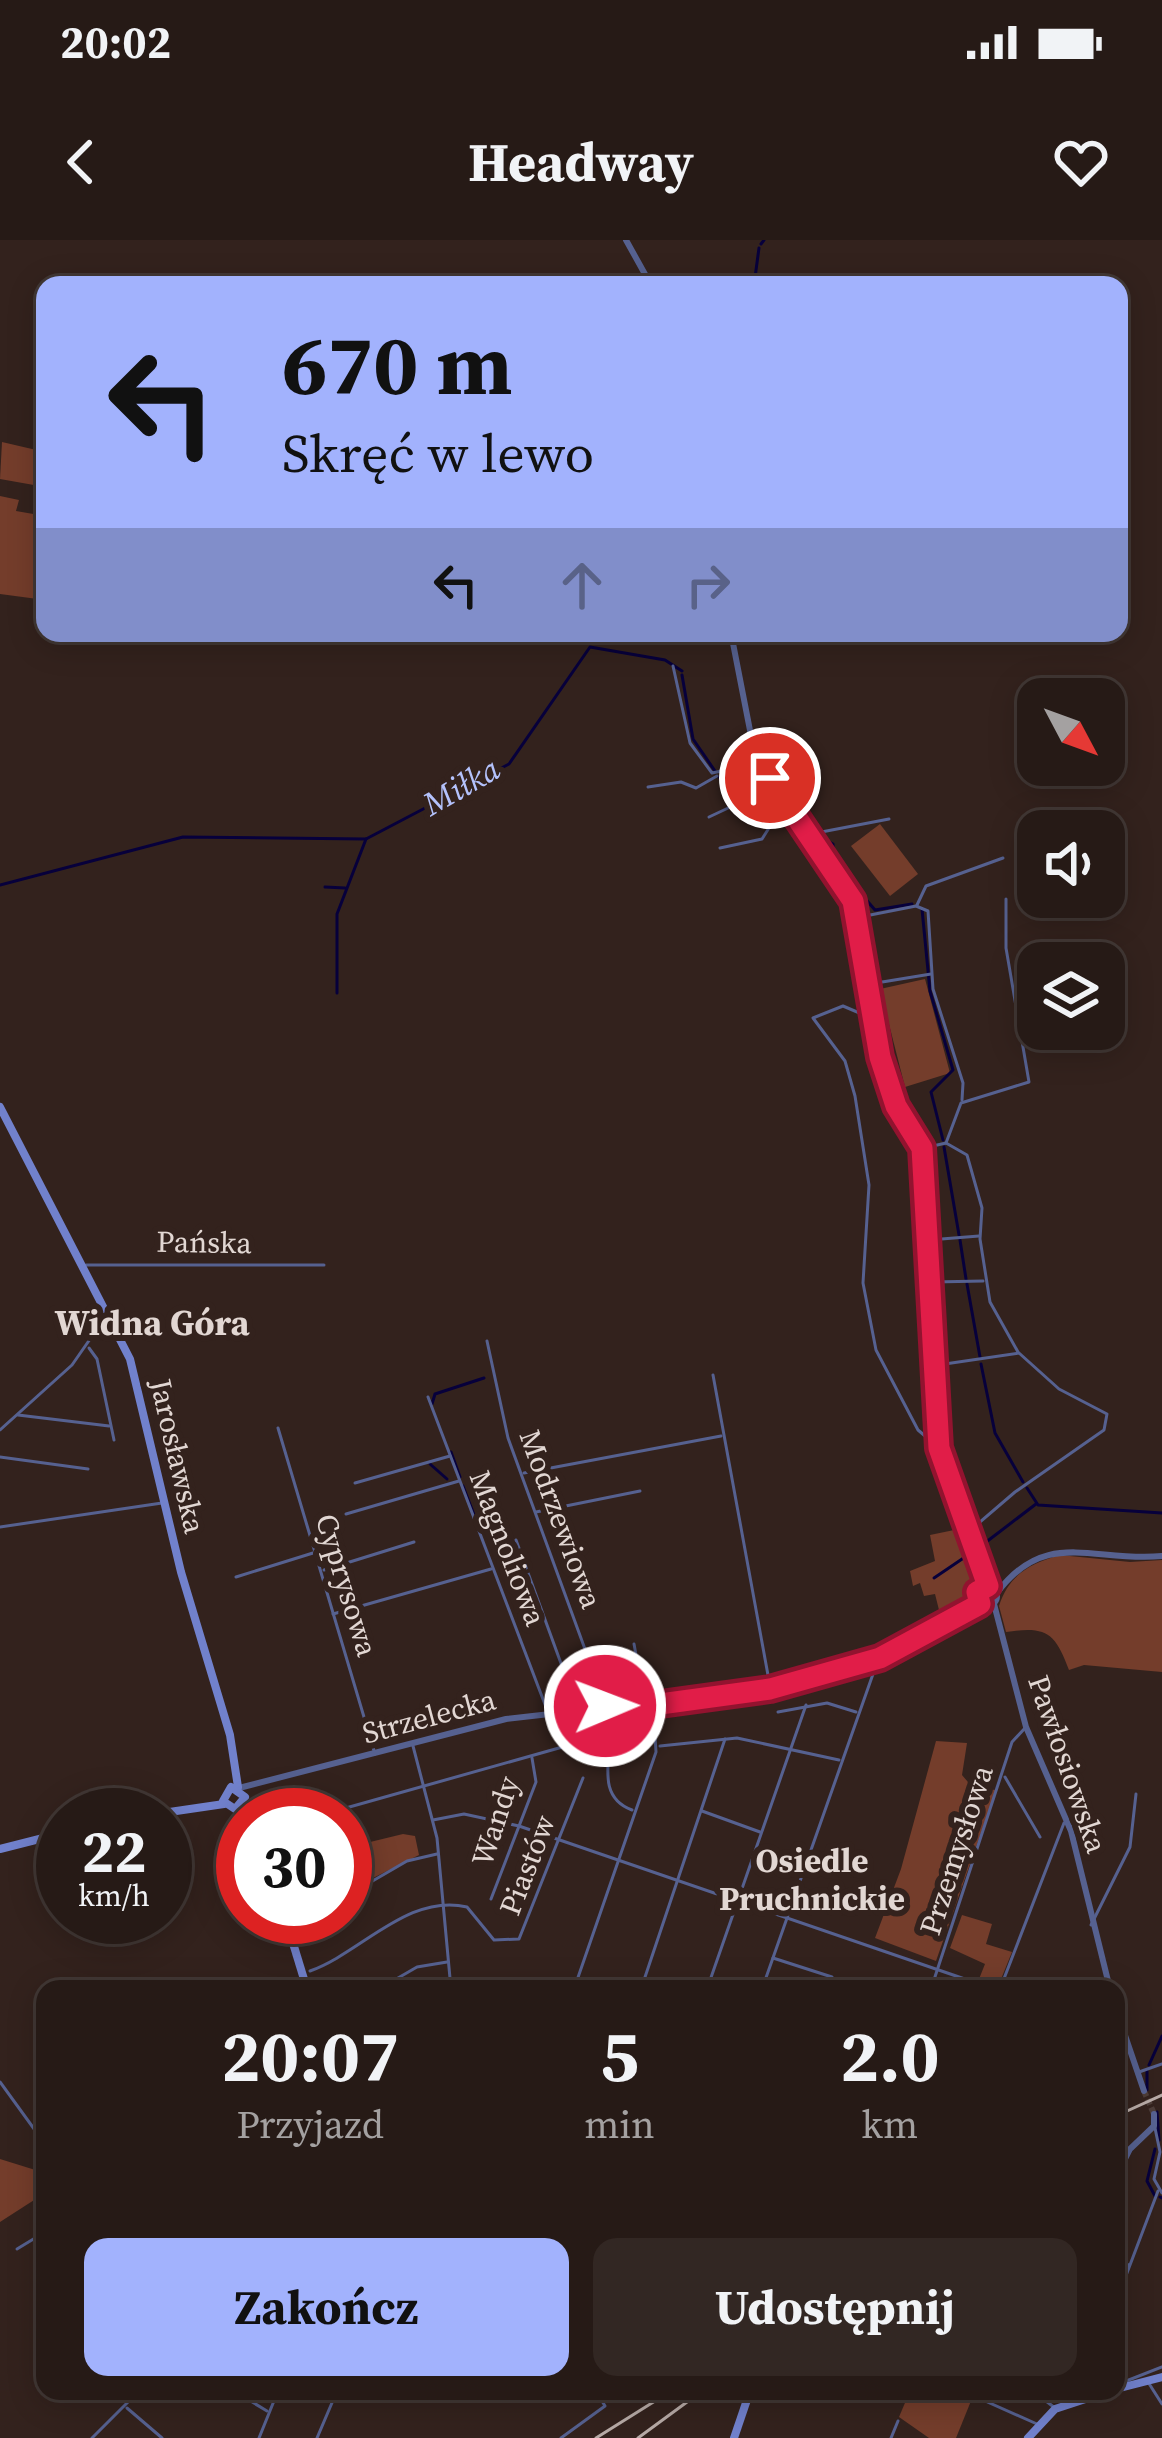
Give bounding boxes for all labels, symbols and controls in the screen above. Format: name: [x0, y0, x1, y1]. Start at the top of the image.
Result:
text: 20:02: [60, 11, 171, 73]
text: Headway: [468, 125, 694, 199]
icon: back: [48, 129, 114, 195]
icon: heart: [1048, 129, 1114, 195]
text: 670 m: [282, 307, 513, 422]
icon: left: [84, 324, 240, 480]
text: Skręć w lewo: [282, 416, 594, 490]
icon: left: [423, 552, 489, 618]
icon: ahead: [549, 552, 615, 618]
icon: right: [675, 552, 741, 618]
north arrow: [1017, 678, 1125, 786]
map controls: [1017, 678, 1125, 1050]
pin: [719, 727, 821, 829]
icon: arrive: [737, 745, 803, 811]
water label: Miłka: [413, 746, 508, 827]
button: sound: [1017, 810, 1125, 918]
button: layers: [1017, 942, 1125, 1050]
street label: Pańska: [156, 1221, 253, 1263]
district label: Widna Góra: [54, 1298, 250, 1347]
street label: Jarosławska: [140, 1374, 216, 1538]
street label: Modrzewiowa: [510, 1424, 613, 1615]
street label: Magnoliowa: [460, 1464, 557, 1632]
street label: Cyprysowa: [306, 1509, 388, 1662]
position arrow: [542, 1643, 668, 1769]
street label: Pawłosiowska: [1018, 1670, 1118, 1859]
street label: Strzelecka: [358, 1678, 501, 1753]
street label: Przemysłowa: [909, 1759, 1003, 1940]
street label: Wandy: [461, 1770, 529, 1871]
speed limit sign: 30: [216, 1788, 372, 1944]
street label: Piastów: [489, 1809, 565, 1921]
text: 22: [81, 1810, 147, 1892]
district label: Osiedle Pruchnickie: [719, 1838, 905, 1921]
text: km/h: [78, 1875, 150, 1916]
text: 20:07: [221, 2006, 399, 2105]
text: 5: [600, 2006, 639, 2105]
text: 2.0: [840, 2006, 940, 2105]
text: Przyjazd: [236, 2098, 384, 2151]
text: min: [584, 2098, 655, 2151]
text: km: [862, 2098, 918, 2151]
button: Zakończ: [84, 2238, 569, 2376]
button: Udostępnij: [593, 2238, 1077, 2376]

